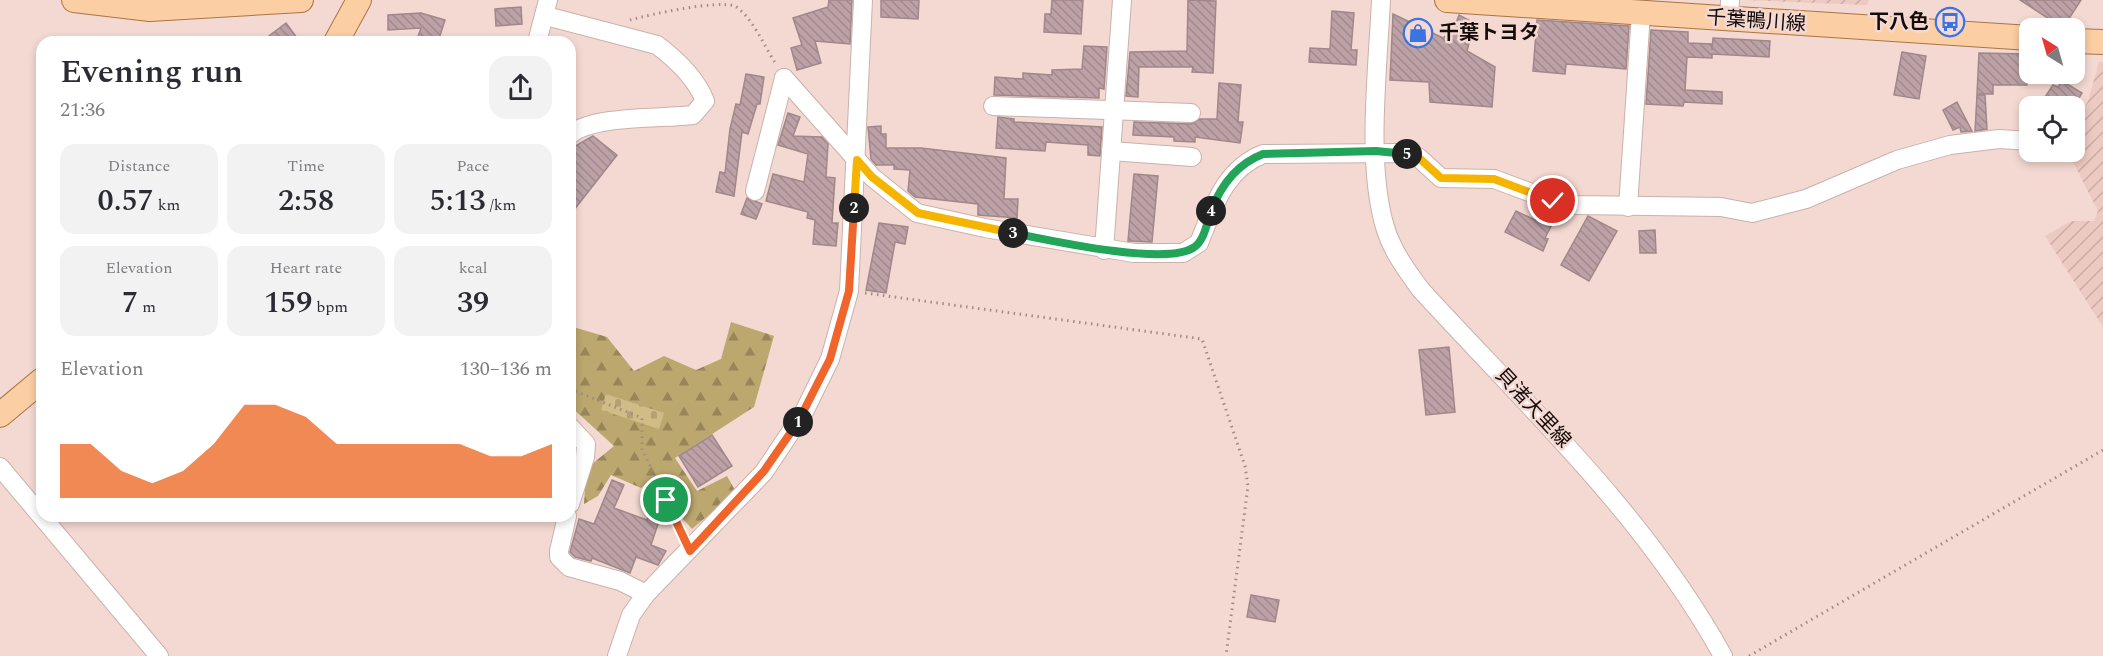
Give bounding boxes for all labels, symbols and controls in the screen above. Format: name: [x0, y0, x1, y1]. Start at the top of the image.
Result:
street label: 千葉鴨川線: [1705, 3, 1807, 39]
bus stop icon: 下八色: [1934, 6, 1966, 38]
place label: 下八色: [1869, 7, 1929, 37]
shop icon: 千葉トヨタ: [1402, 17, 1434, 49]
place label: 千葉トヨタ: [1439, 18, 1539, 48]
north arrow: [2019, 18, 2085, 84]
map controls: [2019, 18, 2085, 162]
text: Evening run: [60, 47, 243, 97]
button: share: [489, 56, 552, 119]
text: 21:36: [60, 95, 105, 125]
button: locate: [2019, 96, 2085, 162]
pin: 5: [1392, 139, 1422, 169]
text: 5: [1403, 142, 1411, 166]
text: Distance: [108, 154, 170, 178]
text: Time: [287, 154, 325, 178]
text: Pace: [456, 154, 490, 178]
pin: [1527, 175, 1578, 226]
text: 0.57: [98, 178, 154, 224]
text: 2:58: [278, 178, 334, 224]
text: 5:13: [430, 178, 486, 224]
icon: check: [1536, 184, 1569, 217]
text: km: [154, 193, 180, 217]
text: /km: [486, 193, 516, 217]
pin: 2: [839, 193, 869, 223]
text: 2: [850, 196, 858, 220]
pin: 4: [1196, 196, 1226, 226]
text: 4: [1207, 199, 1215, 223]
pin: 3: [998, 218, 1028, 248]
text: 3: [1009, 221, 1017, 245]
text: Elevation: [105, 256, 173, 280]
text: Heart rate: [270, 256, 342, 280]
text: kcal: [459, 256, 487, 280]
text: 7: [122, 280, 138, 326]
text: 159: [264, 280, 312, 326]
text: 39: [457, 280, 489, 326]
text: m: [138, 295, 156, 319]
text: bpm: [312, 295, 348, 319]
text: Elevation: [60, 354, 144, 384]
text: 130–136 m: [460, 354, 552, 384]
street label: 貝渚大里線: [1488, 361, 1578, 455]
pin: 1: [783, 407, 813, 437]
text: 1: [794, 410, 802, 434]
pin: [640, 474, 691, 525]
icon: arrive: [649, 483, 682, 516]

